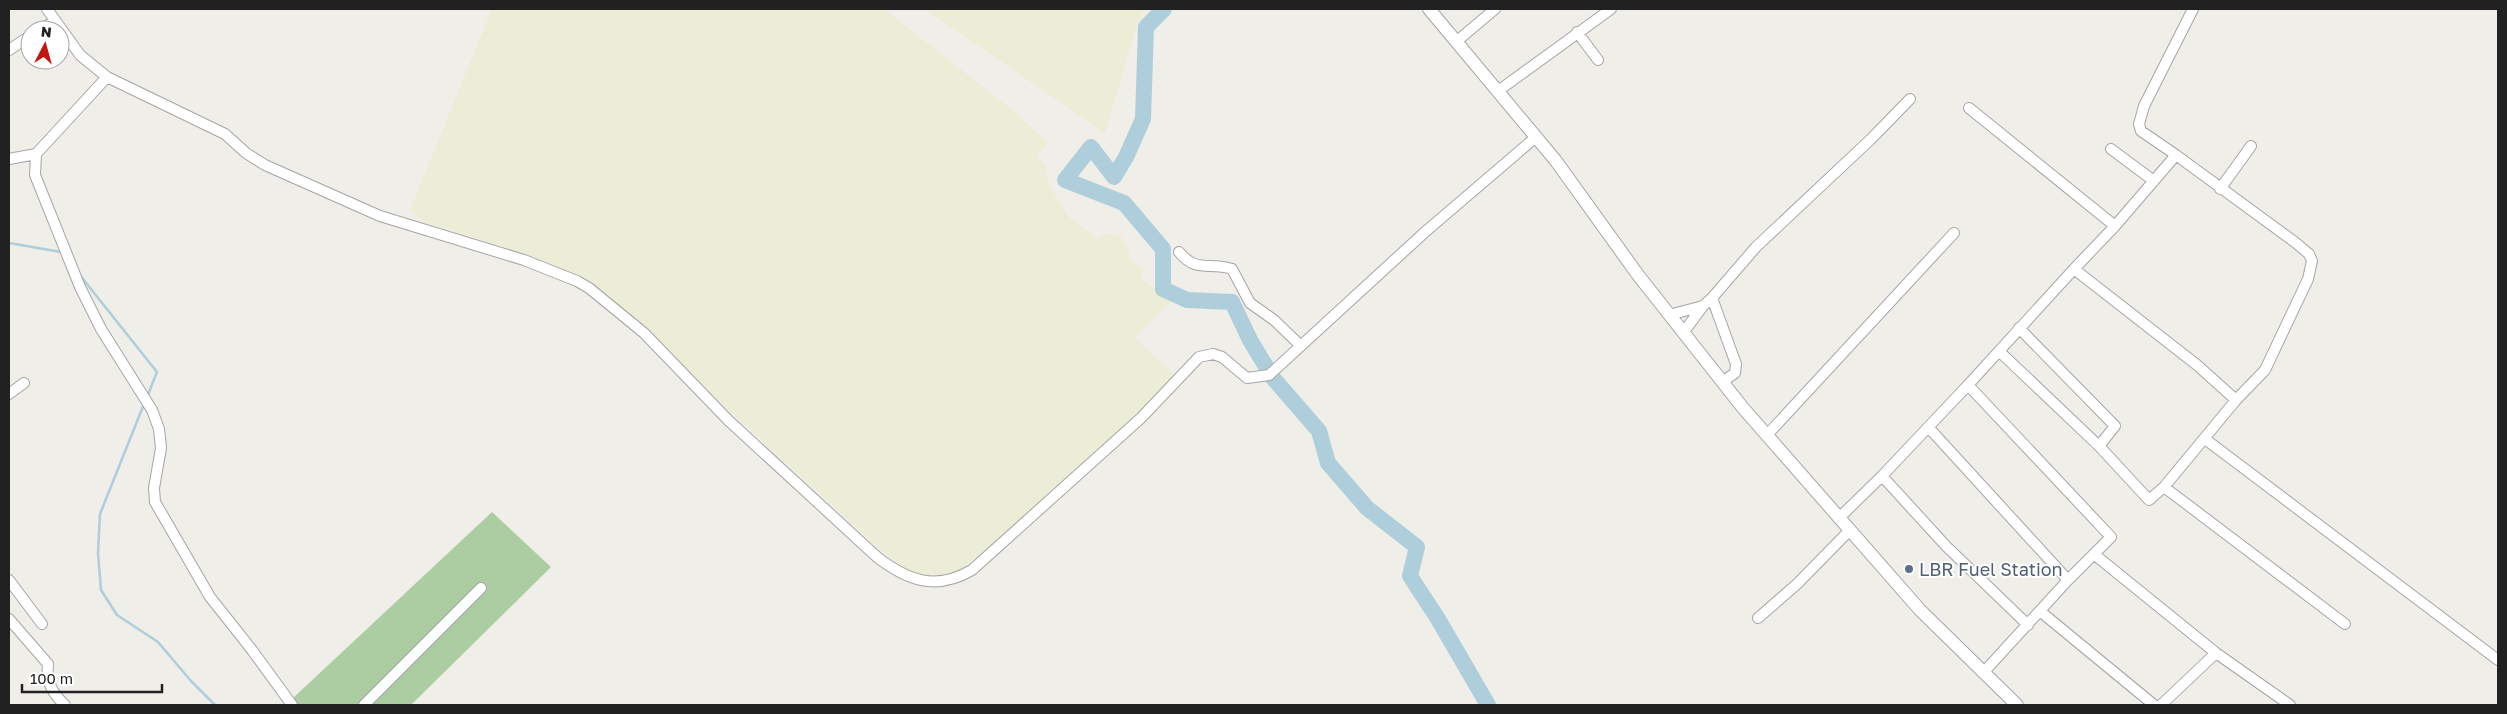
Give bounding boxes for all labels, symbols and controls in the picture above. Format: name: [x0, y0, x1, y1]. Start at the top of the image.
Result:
north arrow: [20, 20, 70, 70]
text: N: [40, 23, 53, 41]
place label: LBR Fuel Station: [1919, 558, 2063, 580]
marker: LBR Fuel Station: [1903, 563, 1915, 575]
scale bar: [22, 662, 162, 694]
text: 100 m: [30, 669, 73, 687]

